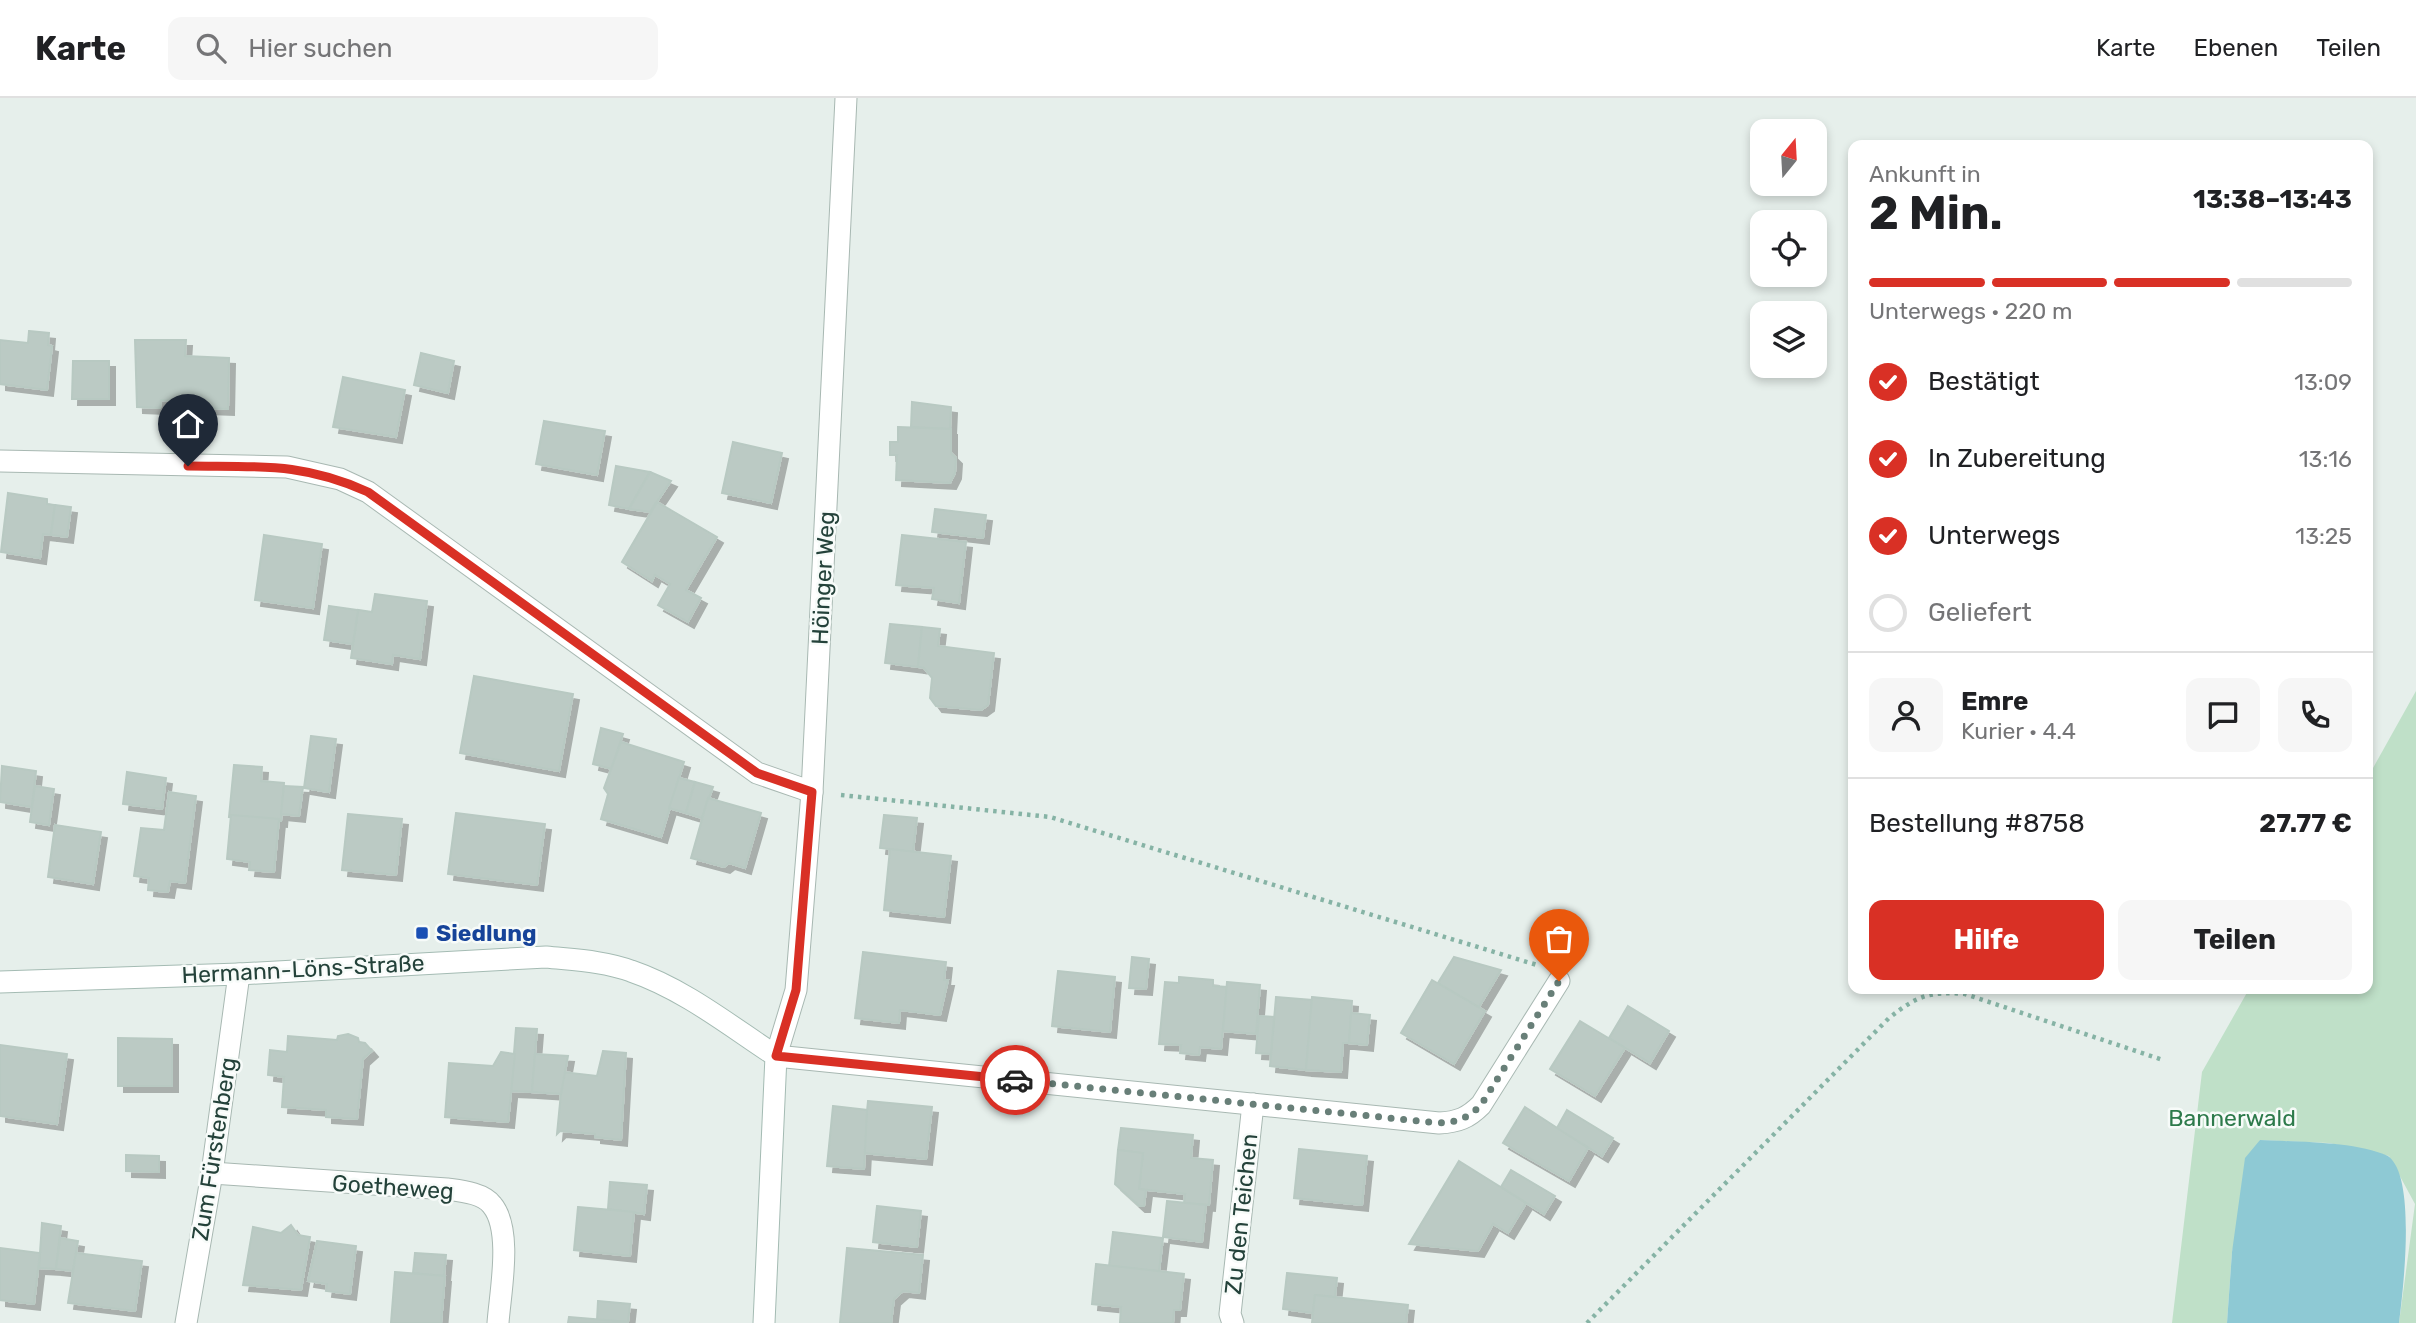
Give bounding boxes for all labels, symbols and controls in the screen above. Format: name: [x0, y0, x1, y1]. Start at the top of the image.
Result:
search box: [168, 17, 658, 80]
text: Karte: [35, 29, 126, 68]
icon: search: [192, 29, 230, 67]
text: Hier suchen: [248, 33, 393, 64]
text: Karte: [2096, 34, 2156, 62]
text: Ebenen: [2194, 34, 2278, 62]
text: Teilen: [2316, 34, 2381, 62]
north arrow: [1750, 119, 1827, 196]
map controls: [1750, 119, 1827, 378]
text: Ankunft in: [1869, 160, 1981, 188]
text: 13:38–13:43: [2193, 184, 2352, 215]
text: 2 Min.: [1869, 186, 2003, 241]
button: locate: [1750, 210, 1827, 287]
text: Unterwegs · 220 m: [1869, 297, 2073, 325]
button: layers: [1750, 301, 1827, 378]
icon: check: [1869, 363, 1907, 401]
text: Bestätigt: [1928, 366, 2040, 397]
text: 13:09: [2294, 368, 2352, 396]
pin: [158, 394, 218, 466]
icon: home: [169, 405, 207, 443]
icon: check: [1869, 440, 1907, 478]
text: In Zubereitung: [1928, 443, 2106, 474]
text: 13:16: [2299, 445, 2352, 473]
street label: Höinger Weg: [806, 510, 840, 646]
icon: check: [1869, 517, 1907, 555]
text: Unterwegs: [1928, 520, 2060, 551]
text: 13:25: [2295, 522, 2352, 550]
text: Geliefert: [1928, 597, 2032, 628]
button: person: [1869, 678, 1943, 752]
button: chat: [2186, 678, 2260, 752]
button: phone: [2278, 678, 2352, 752]
text: Emre: [1961, 686, 2029, 717]
text: Kurier · 4.4: [1961, 717, 2076, 745]
text: Bestellung #8758: [1869, 808, 2085, 839]
text: 27.77 €: [2259, 808, 2352, 839]
button: Hilfe: [1869, 900, 2104, 980]
button: Teilen: [2118, 900, 2352, 980]
pin: [1529, 909, 1589, 981]
place label: Siedlung: [436, 919, 537, 947]
icon: bag: [1540, 920, 1578, 958]
marker: Siedlung: [414, 925, 430, 941]
street label: Hermann-Löns-Straße: [181, 949, 425, 989]
courier: [980, 1045, 1050, 1115]
street label: Zum Fürstenberg: [186, 1055, 242, 1243]
icon: car: [996, 1061, 1034, 1099]
park label: Bannerwald: [2168, 1104, 2296, 1132]
street label: Zu den Teichen: [1219, 1132, 1263, 1296]
street label: Goetheweg: [331, 1169, 455, 1205]

